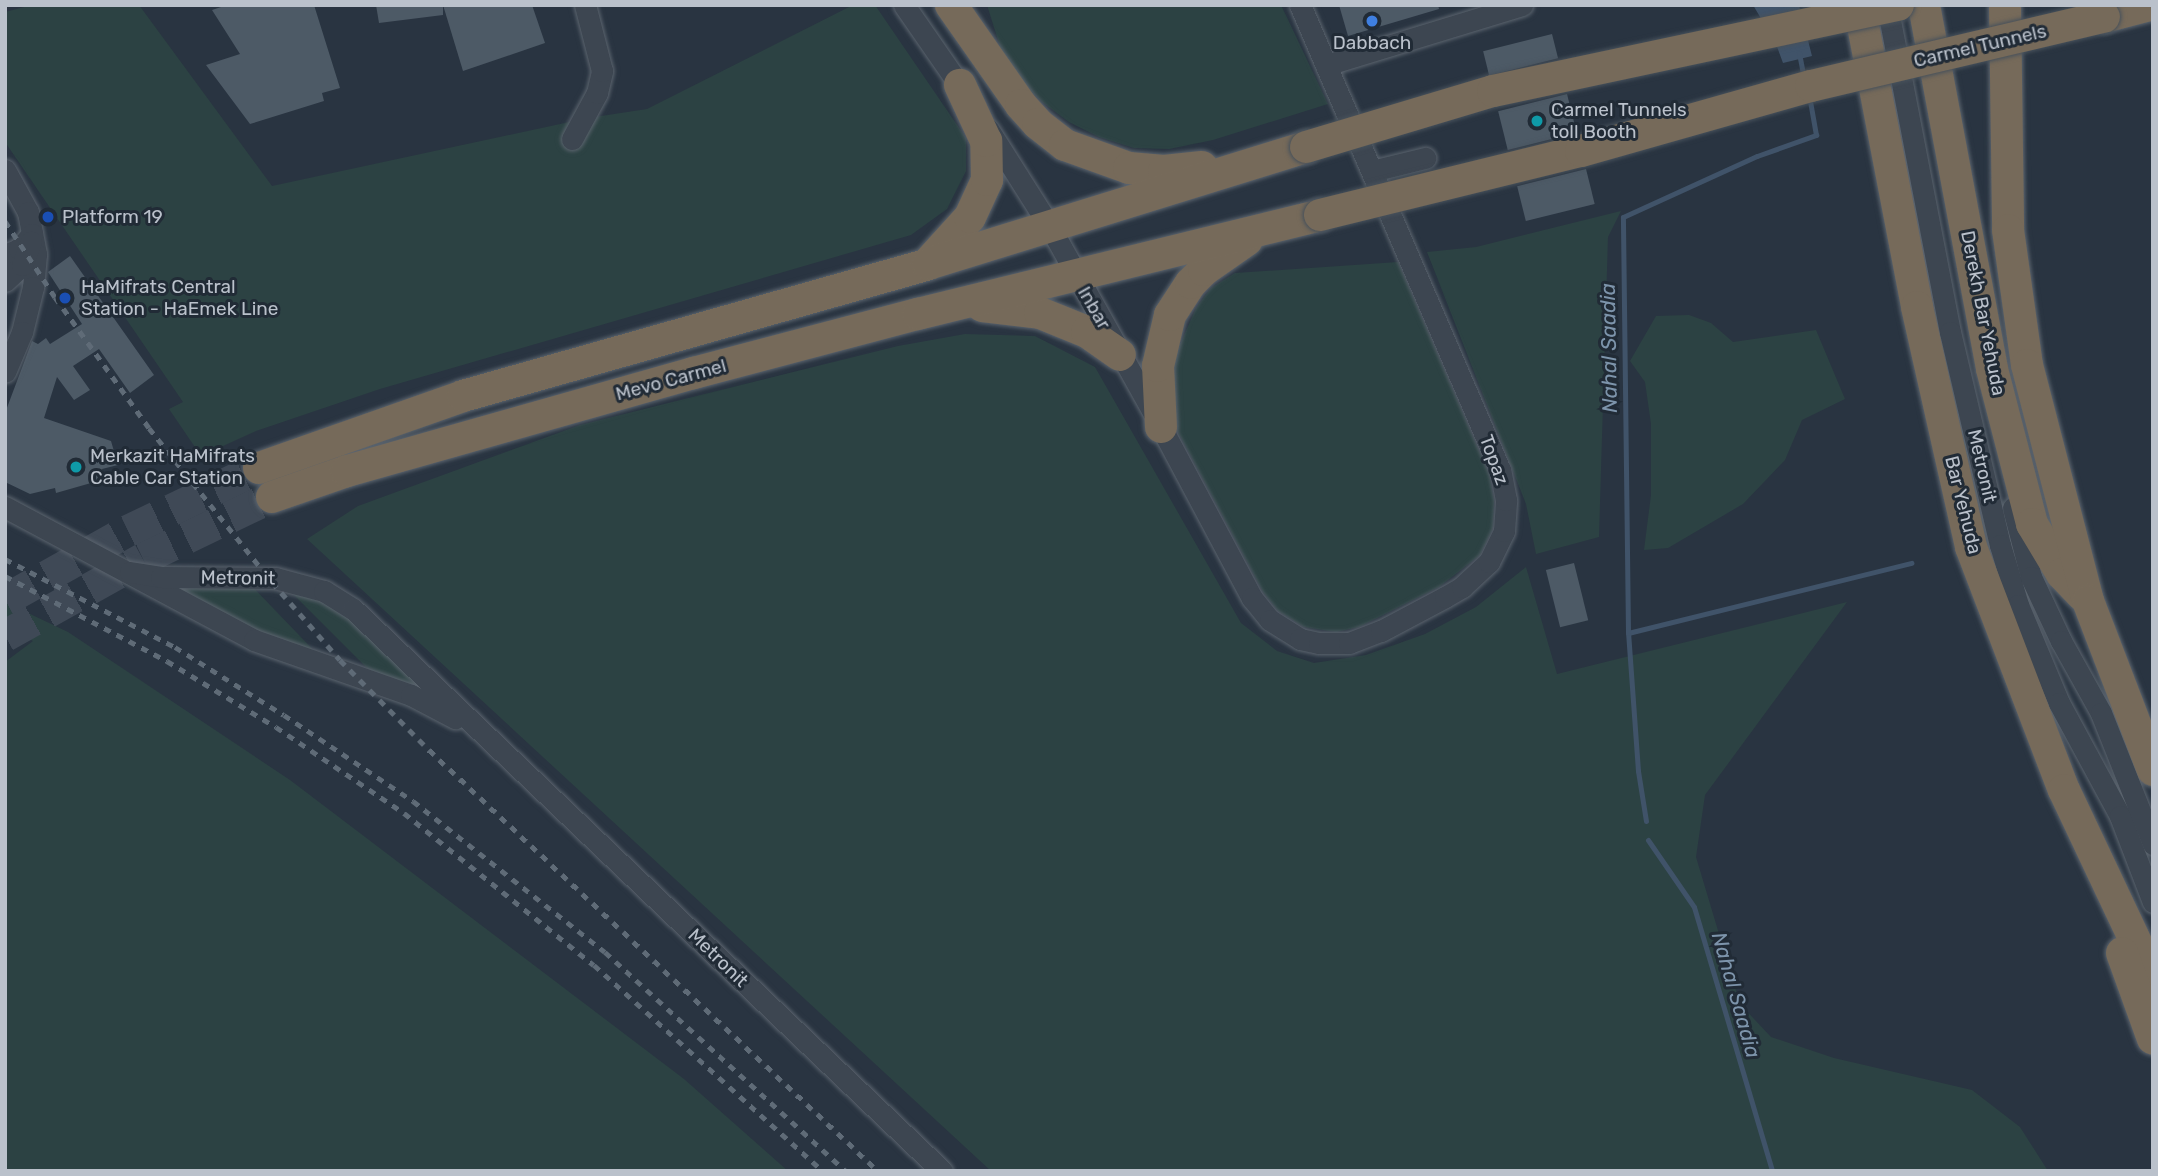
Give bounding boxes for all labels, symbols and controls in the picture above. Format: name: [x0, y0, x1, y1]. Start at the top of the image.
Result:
marker: Dabbach: [1364, 13, 1380, 29]
street label: Carmel Tunnels: [1911, 20, 2049, 72]
place label: Dabbach: [1333, 32, 1411, 54]
place label: Carmel Tunnels toll Booth: [1551, 99, 1687, 143]
marker: Carmel Tunnels toll Booth: [1529, 113, 1545, 129]
place label: Platform 19: [62, 206, 163, 228]
marker: Platform 19: [40, 209, 56, 225]
street label: Derekh Bar Yehuda: [1956, 228, 2010, 398]
place label: HaMifrats Central Station - HaEmek Line: [81, 276, 279, 320]
street label: Inbar: [1073, 283, 1115, 333]
water label: Nahal Saadia: [1595, 283, 1623, 413]
marker: HaMifrats Central Station - HaEmek Line: [55, 288, 75, 308]
street label: Mevo Carmel: [613, 354, 729, 406]
street label: Metronit: [1963, 427, 2001, 505]
street label: Topaz: [1474, 432, 1514, 488]
place label: Merkazit HaMifrats Cable Car Station: [90, 445, 255, 489]
street label: Bar Yehuda: [1940, 453, 1986, 557]
marker: Merkazit HaMifrats Cable Car Station: [68, 459, 84, 475]
street label: Metronit: [201, 566, 275, 590]
street label: Metronit: [683, 924, 753, 992]
water label: Nahal Saadia: [1706, 929, 1766, 1061]

